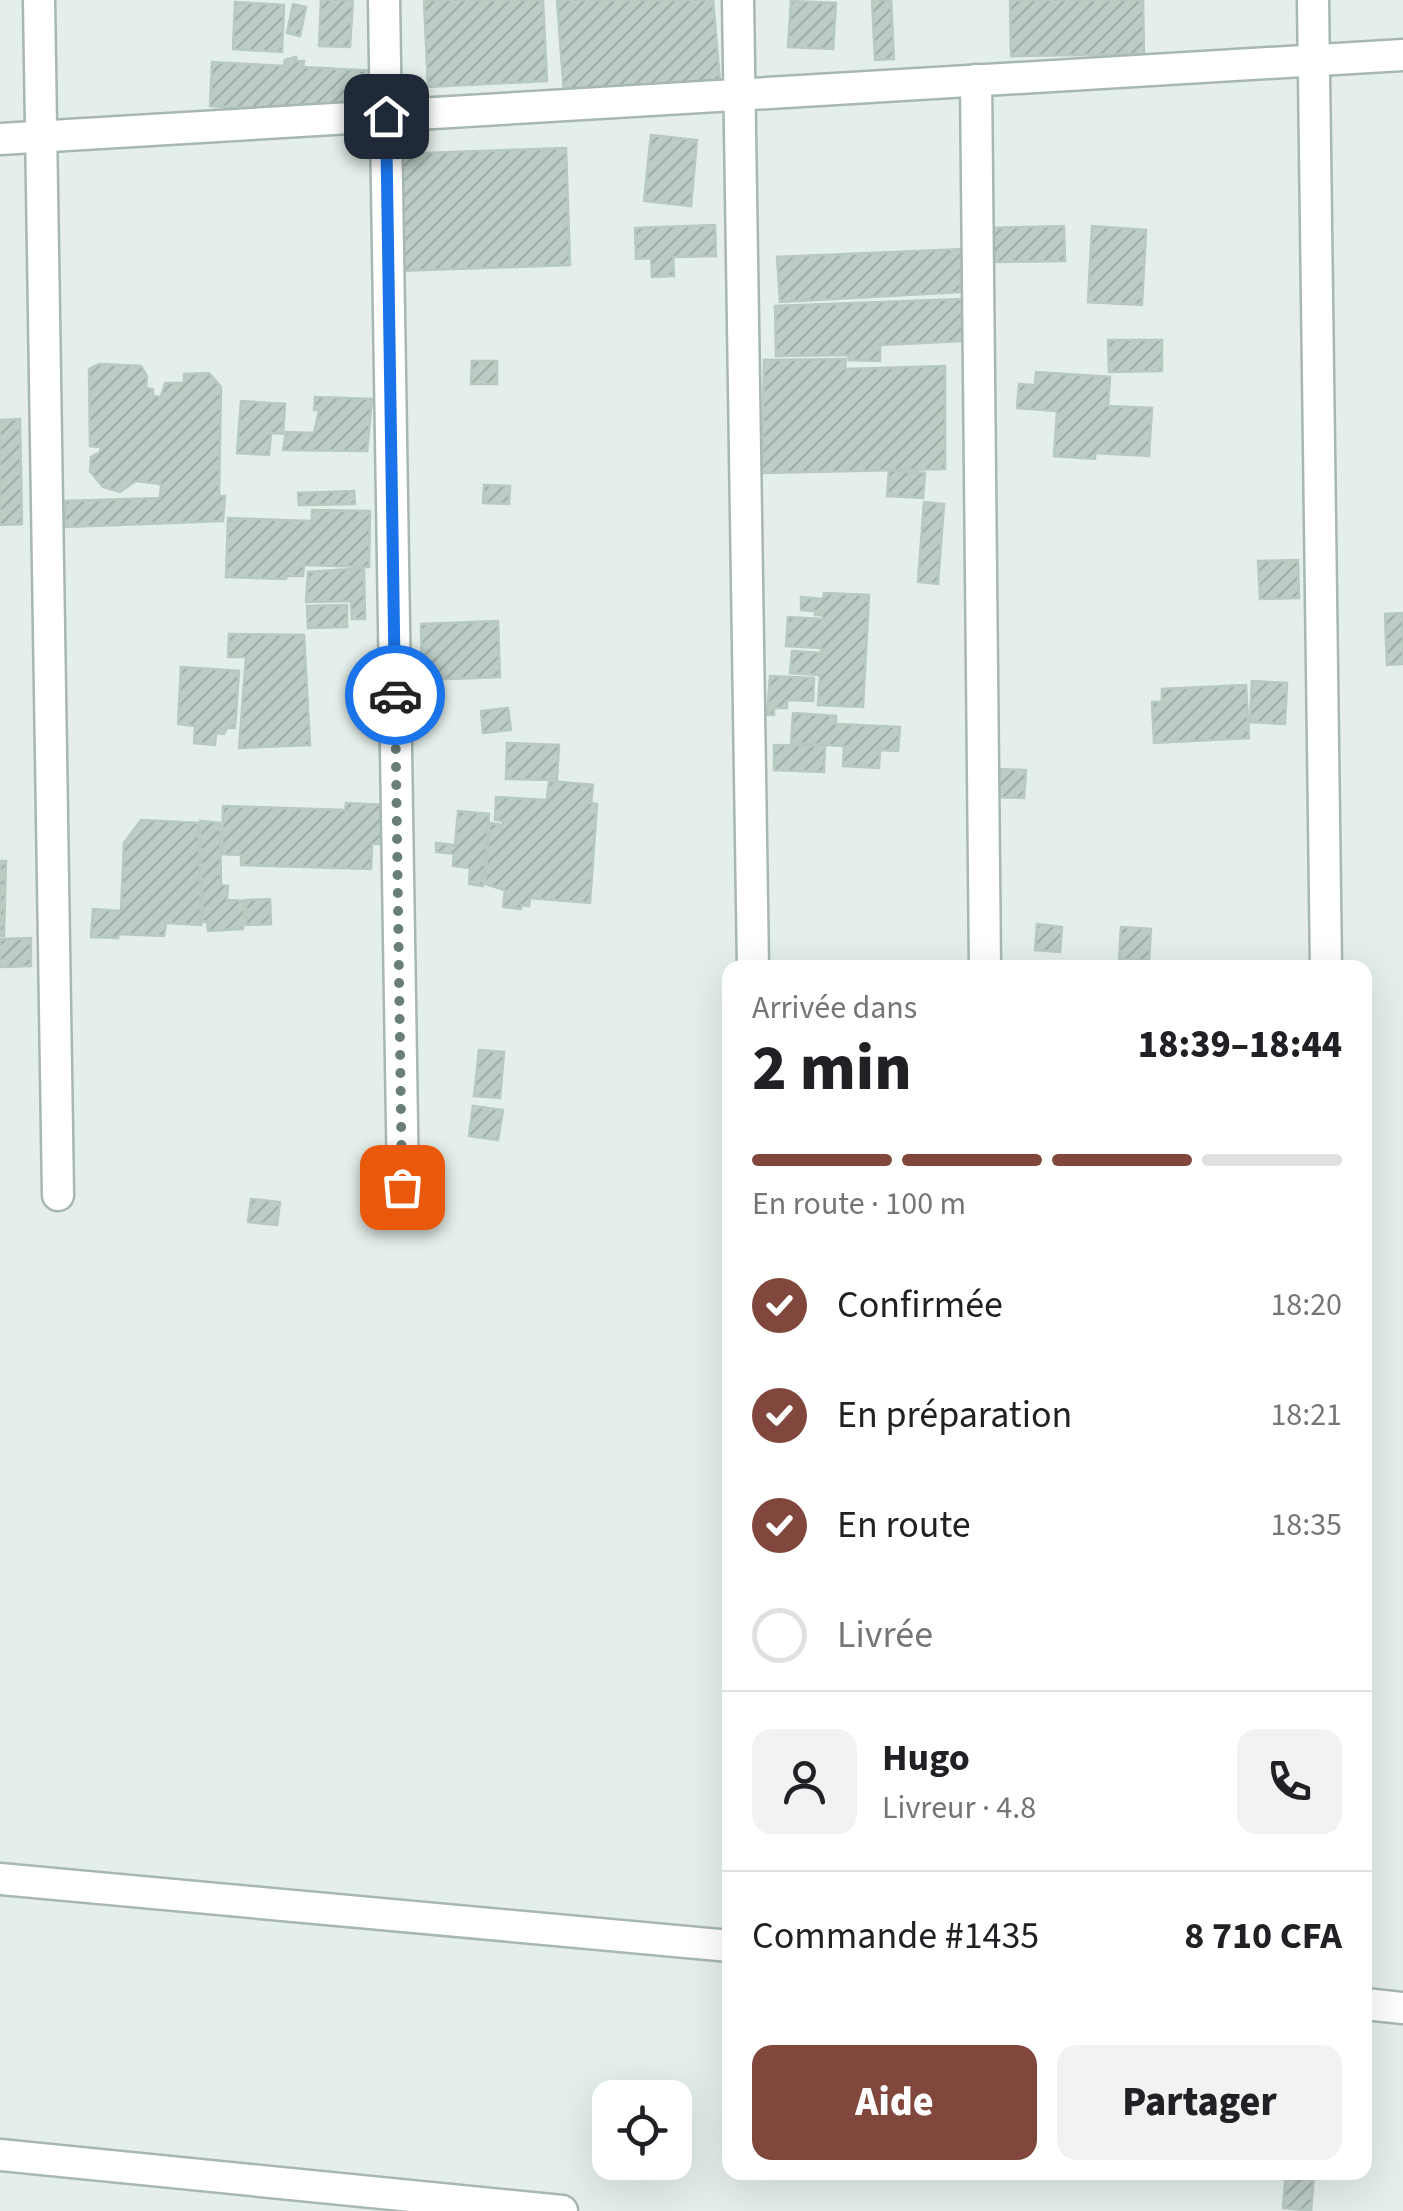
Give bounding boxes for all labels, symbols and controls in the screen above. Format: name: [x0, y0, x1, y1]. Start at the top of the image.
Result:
pin: [344, 74, 429, 159]
icon: home: [359, 89, 414, 144]
courier: [345, 645, 445, 745]
icon: car: [368, 668, 423, 723]
text: Arrivée dans: [752, 985, 917, 1031]
text: 18:39–18:44: [1138, 1018, 1342, 1072]
text: 2 min: [752, 1022, 912, 1115]
pin: [360, 1145, 445, 1230]
icon: bag: [375, 1160, 430, 1215]
text: En route · 100 m: [752, 1181, 966, 1227]
icon: check: [752, 1278, 807, 1333]
text: Confirmée: [837, 1278, 1003, 1332]
text: 18:20: [1270, 1282, 1342, 1328]
icon: check: [752, 1388, 807, 1443]
text: En préparation: [837, 1388, 1072, 1442]
text: 18:21: [1270, 1392, 1342, 1438]
icon: check: [752, 1498, 807, 1553]
text: En route: [837, 1498, 971, 1552]
text: 18:35: [1270, 1502, 1342, 1548]
text: Livrée: [837, 1608, 933, 1662]
button: person: [752, 1729, 857, 1834]
button: phone: [1237, 1729, 1342, 1834]
text: Hugo: [882, 1731, 970, 1785]
text: Livreur · 4.8: [882, 1785, 1036, 1831]
text: Commande #1435: [752, 1909, 1039, 1963]
text: 8 710 CFA: [1184, 1909, 1342, 1963]
button: Aide: [752, 2045, 1037, 2160]
button: Partager: [1057, 2045, 1342, 2160]
map controls: [592, 2080, 692, 2180]
button: locate: [592, 2080, 692, 2180]

